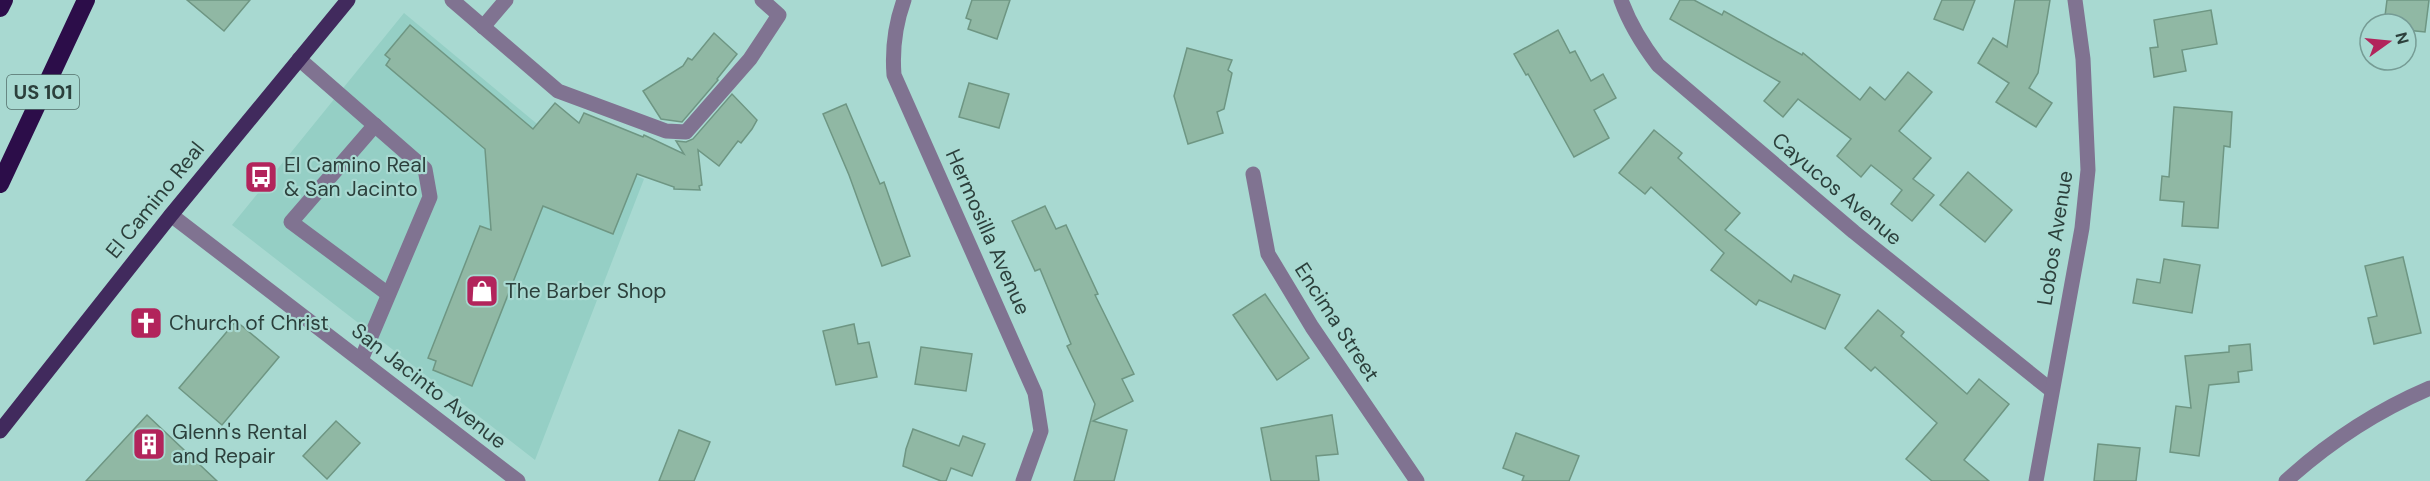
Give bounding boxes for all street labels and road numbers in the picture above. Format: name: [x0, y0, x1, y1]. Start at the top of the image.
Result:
road number: US 101: [7, 75, 79, 109]
street label: Cayucos Avenue: [1766, 126, 1908, 252]
street label: El Camino Real: [99, 136, 211, 264]
street label: Hermosilla Avenue: [939, 145, 1037, 319]
street label: Lobos Avenue: [2031, 168, 2079, 307]
street label: Encima Street: [1288, 257, 1386, 387]
street label: San Jacinto Avenue: [346, 317, 512, 455]

